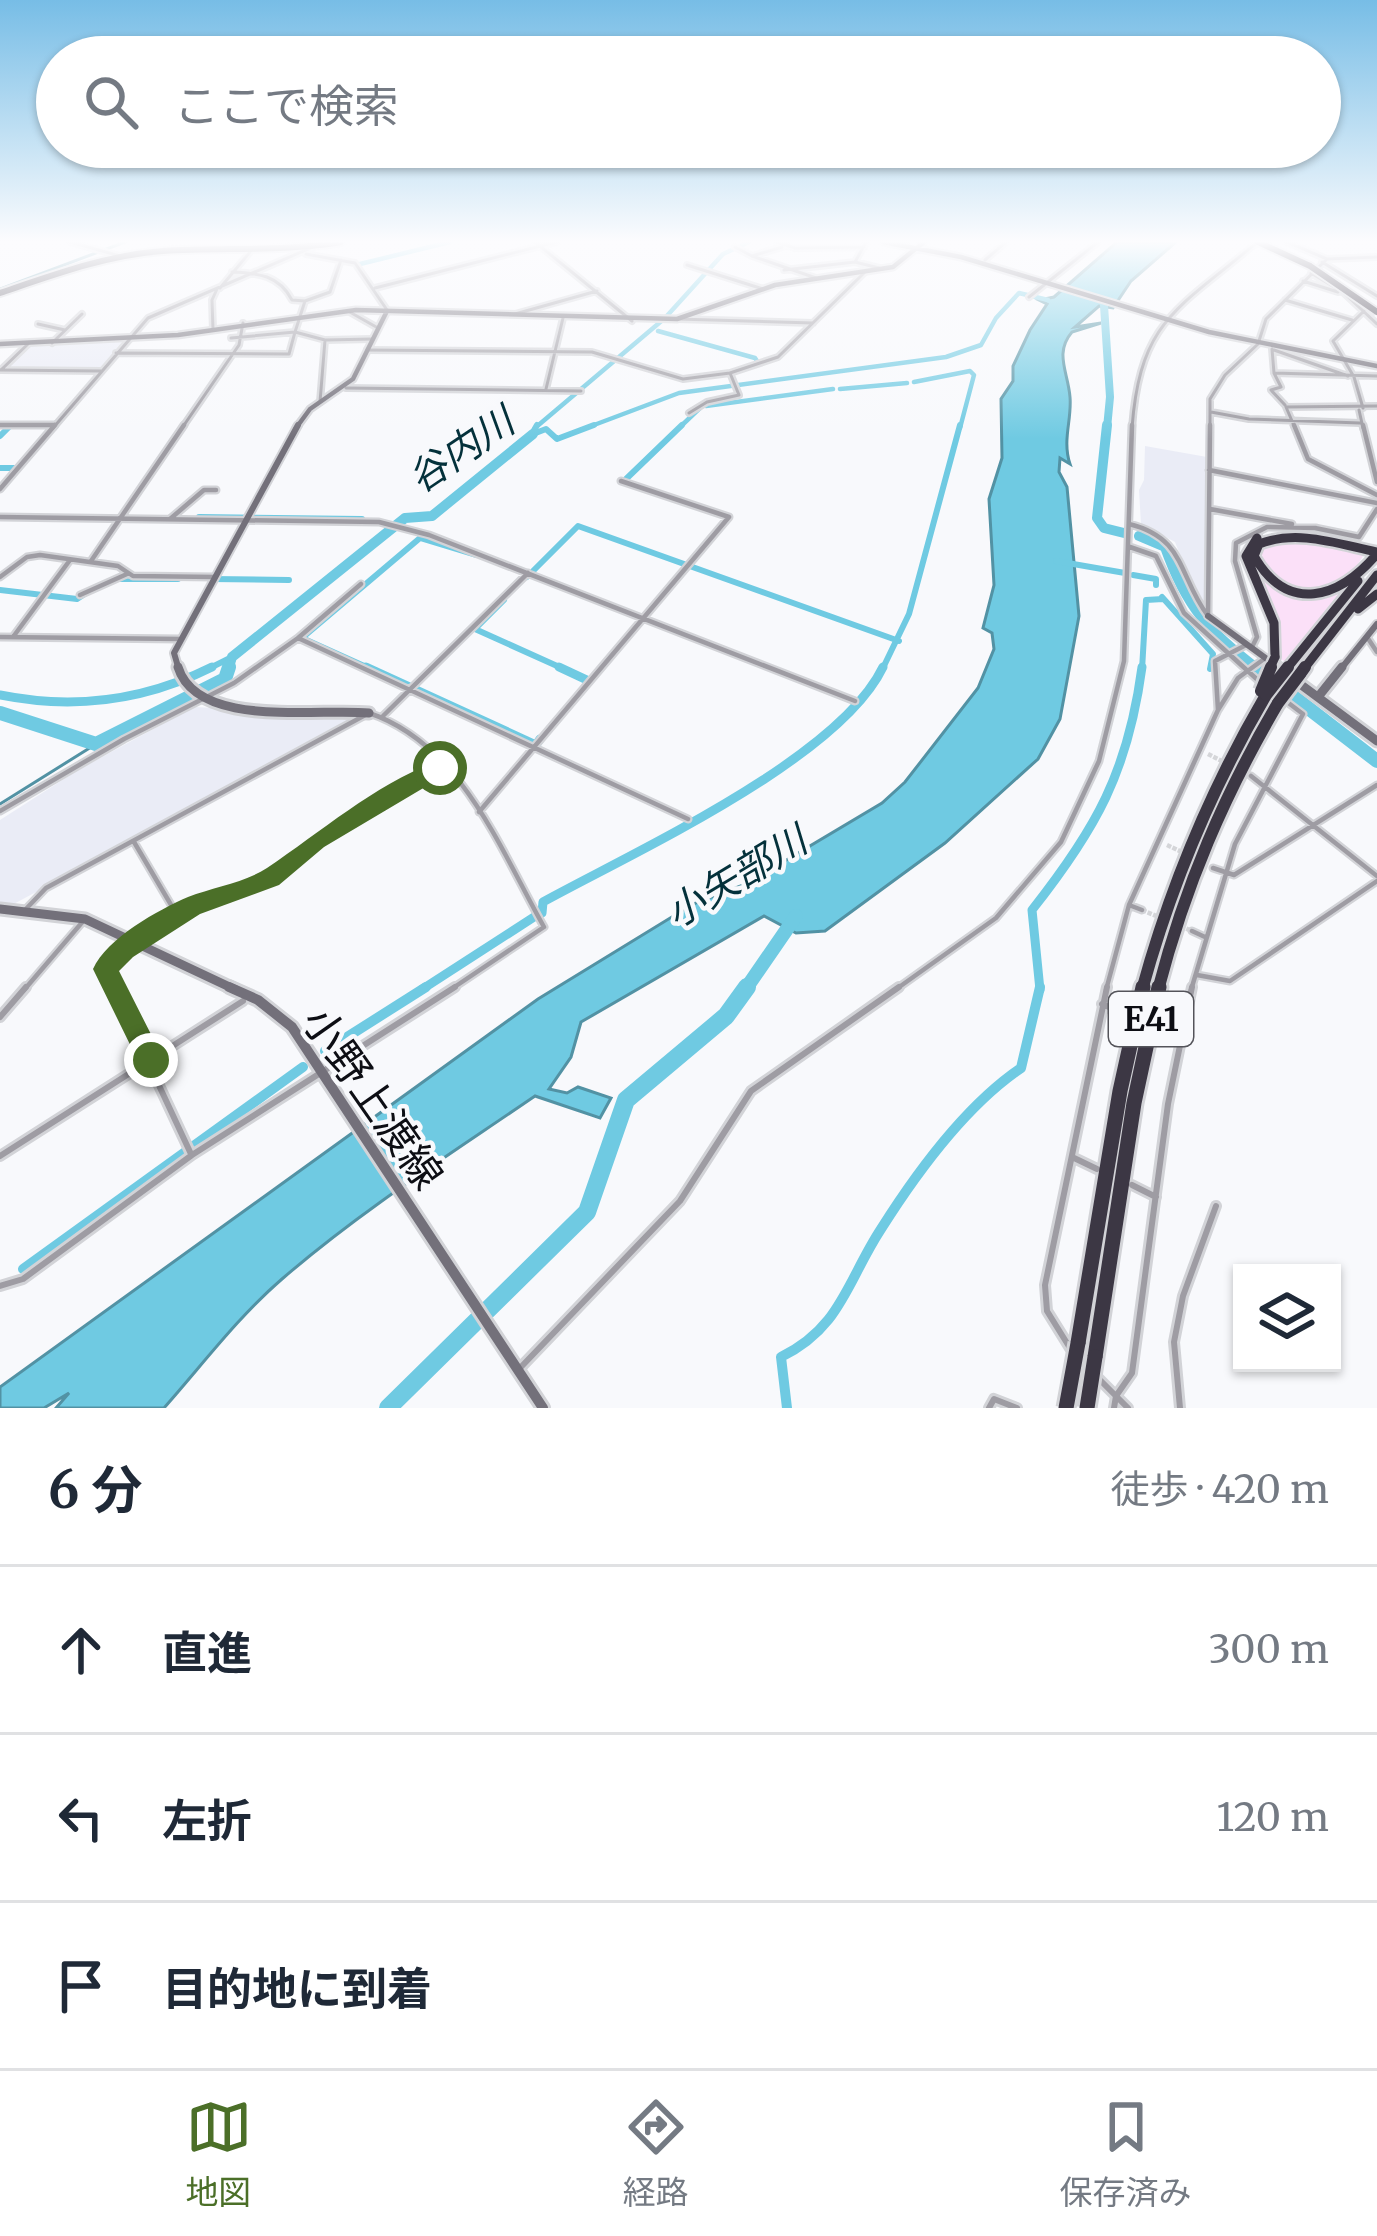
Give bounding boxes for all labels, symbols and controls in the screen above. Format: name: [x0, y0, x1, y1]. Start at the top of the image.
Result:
search box: [36, 36, 1341, 168]
icon: search: [78, 69, 144, 135]
text: ここで検索: [174, 78, 399, 134]
water label: 谷内川: [399, 395, 527, 503]
route start: [413, 741, 467, 795]
water label: 小矢部川: [657, 814, 819, 938]
road number: E41: [1109, 992, 1193, 1046]
street label: 小野上渡線: [291, 997, 455, 1199]
route end: [124, 1033, 178, 1087]
map controls: [1233, 1264, 1341, 1372]
button: layers: [1233, 1264, 1341, 1372]
text: 6 分: [48, 1458, 142, 1522]
text: 徒歩 · 420 m: [1111, 1465, 1329, 1514]
icon: ahead: [48, 1617, 114, 1683]
text: 直進: [162, 1625, 252, 1681]
text: 300 m: [1209, 1625, 1329, 1674]
icon: left: [48, 1785, 114, 1851]
text: 左折: [162, 1793, 252, 1849]
text: 120 m: [1216, 1793, 1329, 1842]
icon: arrive: [48, 1953, 114, 2019]
text: 目的地に到着: [162, 1961, 432, 2017]
tab: 地図: [186, 2094, 252, 2214]
tab: 経路: [623, 2094, 689, 2214]
tab: 保存済み: [1060, 2094, 1192, 2214]

